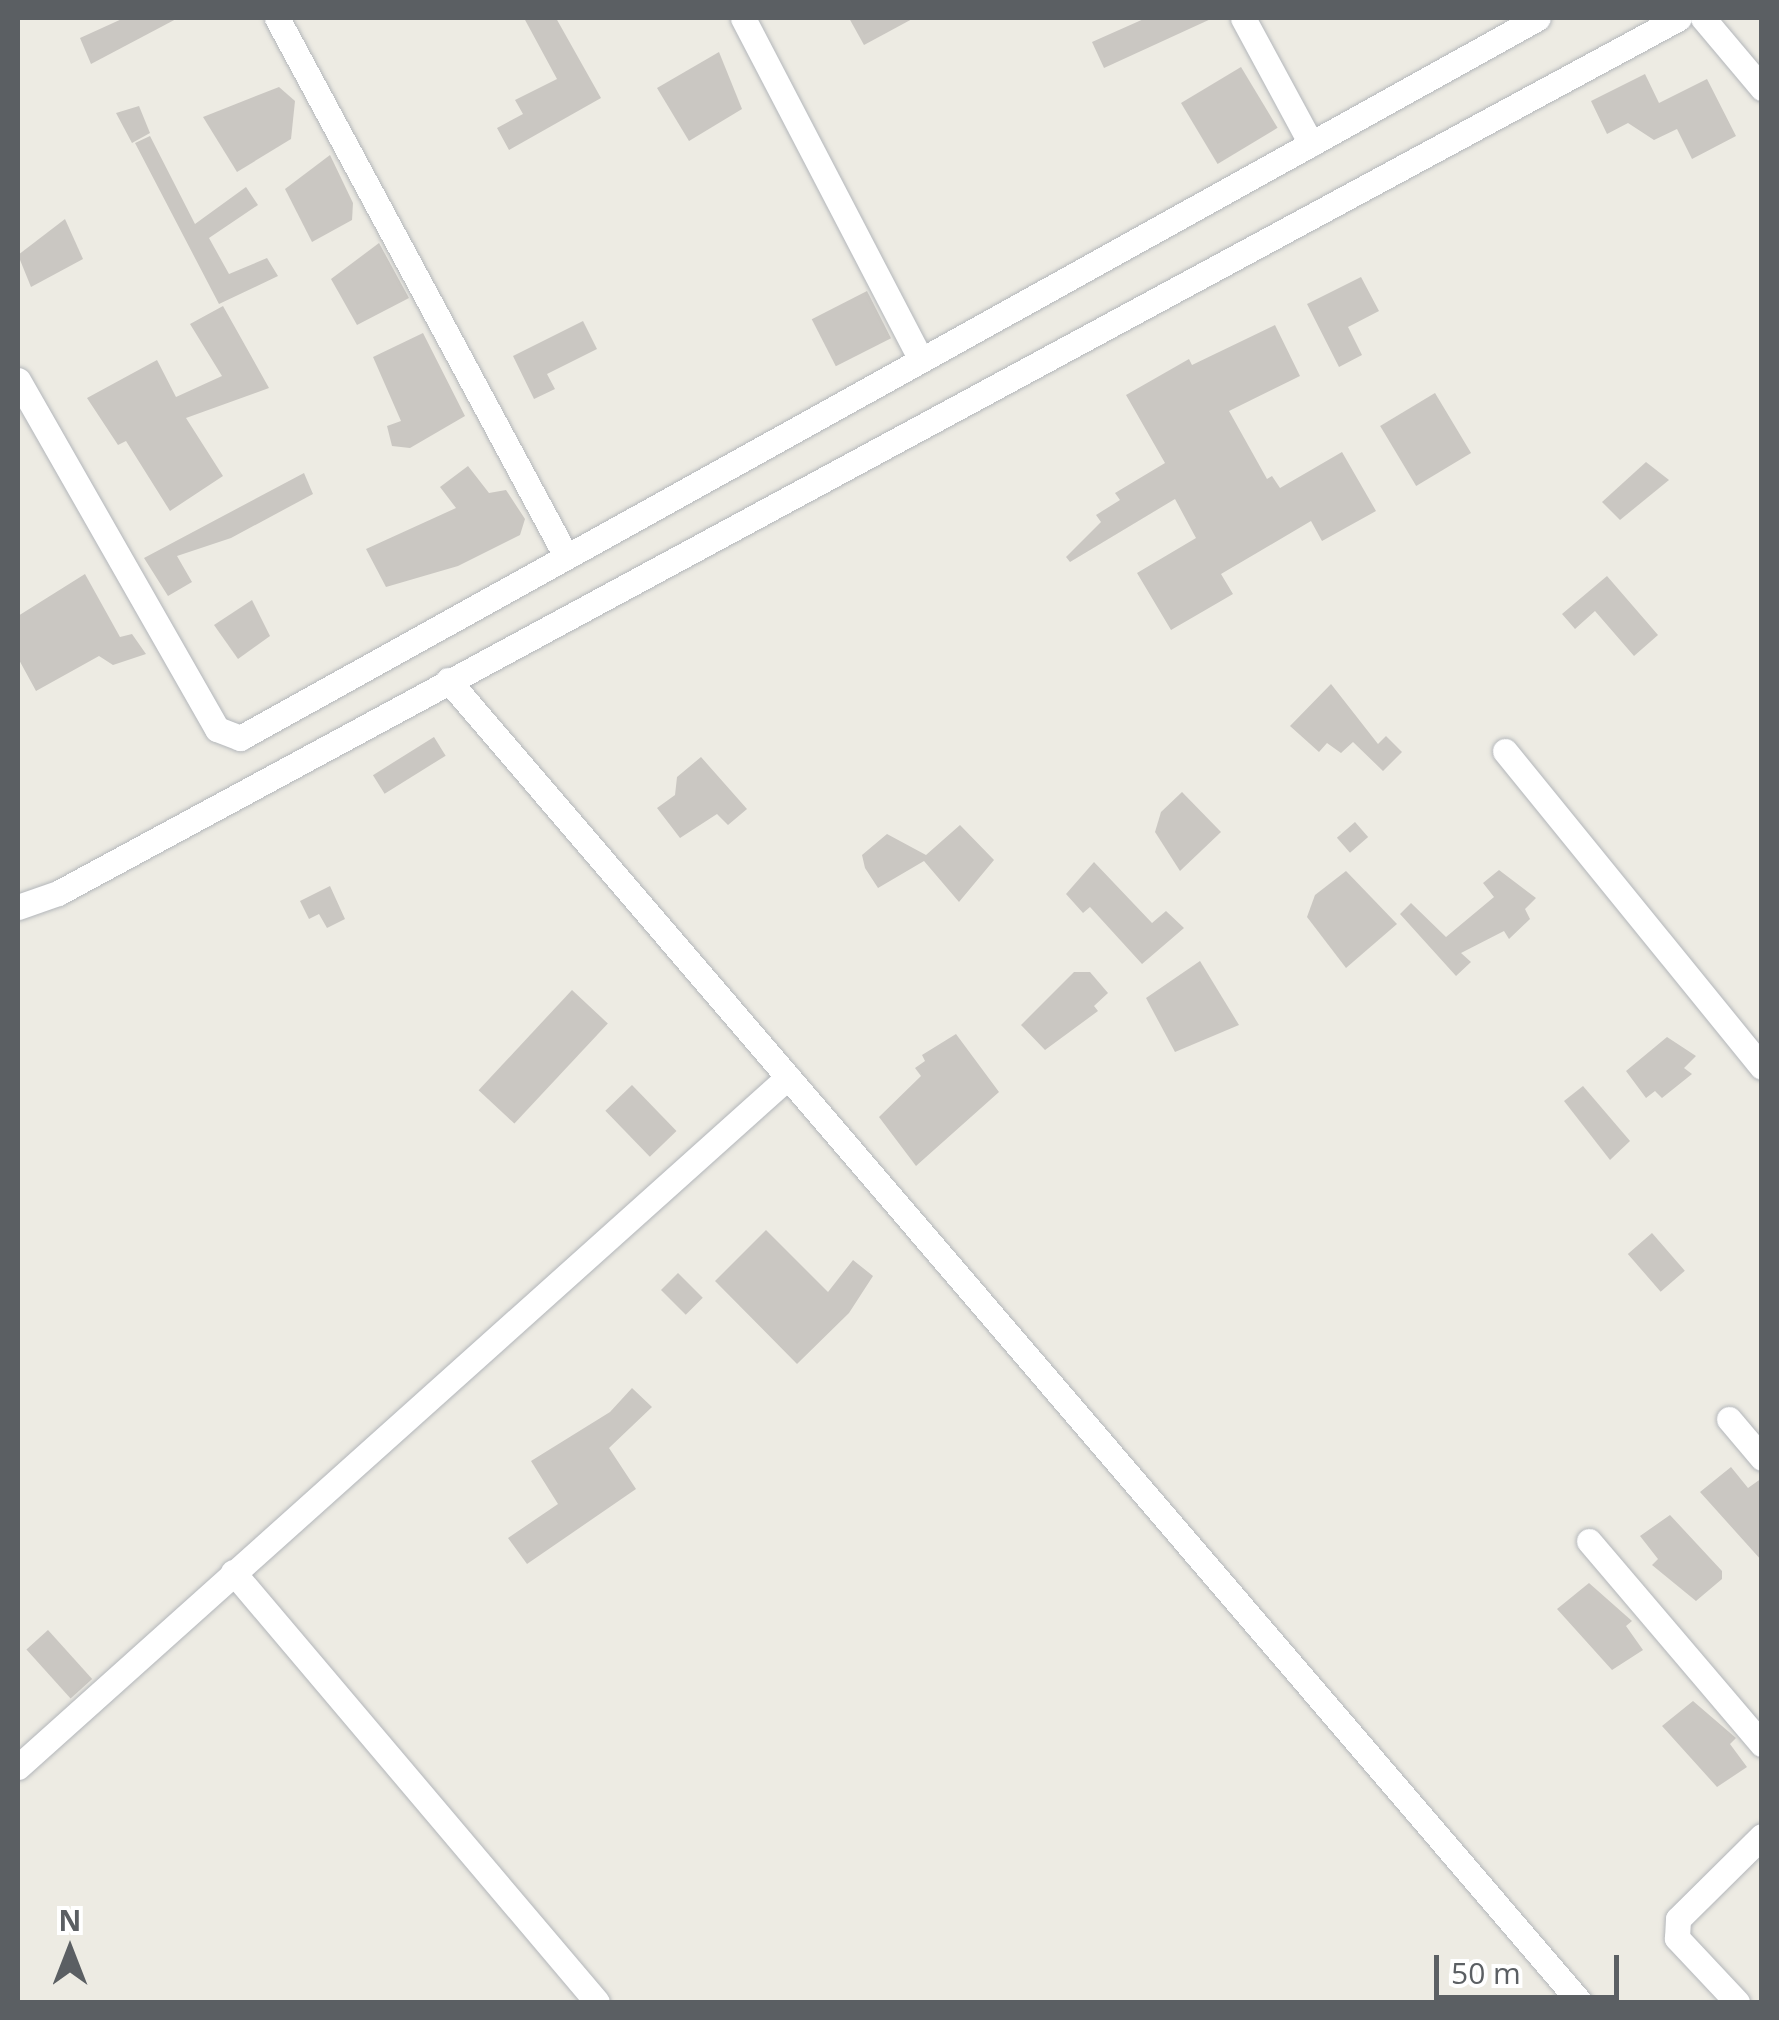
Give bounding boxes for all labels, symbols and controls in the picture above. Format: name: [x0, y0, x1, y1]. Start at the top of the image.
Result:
north arrow: [20, 1900, 120, 2000]
text: N: [59, 1901, 81, 1939]
scale bar: [1439, 1935, 1624, 1997]
text: 50 m: [1451, 1952, 1521, 1993]

